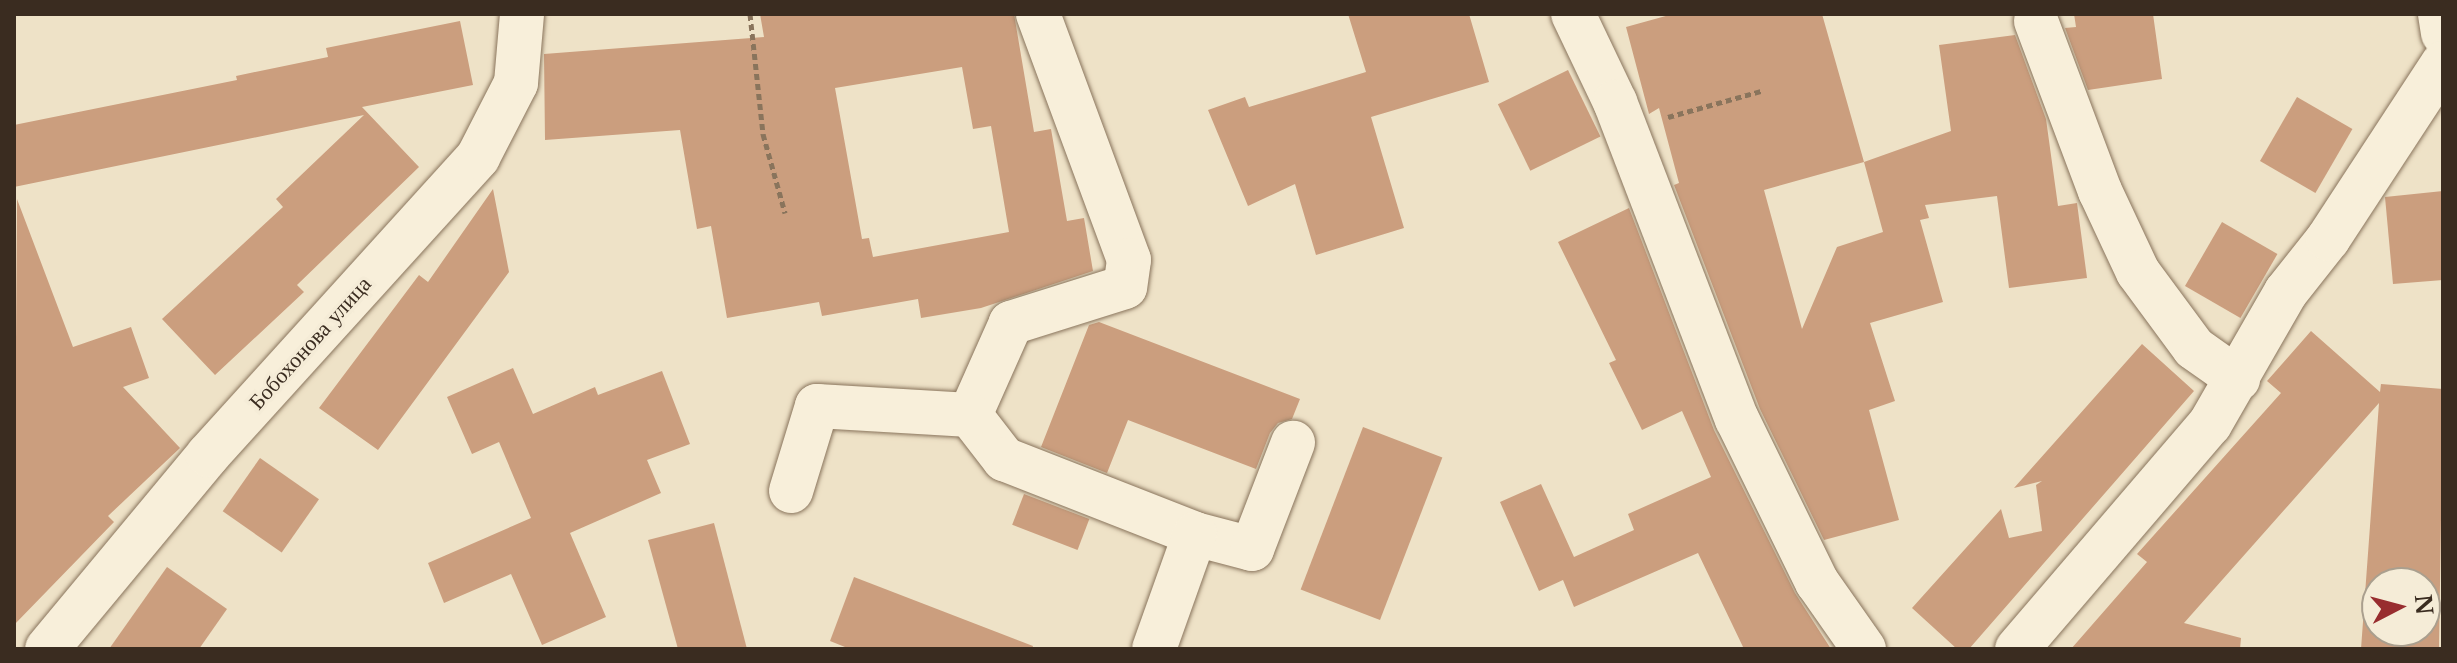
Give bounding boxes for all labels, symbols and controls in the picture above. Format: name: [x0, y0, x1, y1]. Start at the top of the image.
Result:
street label: Бобохонова улица: [243, 271, 377, 415]
north arrow: [2361, 567, 2441, 647]
text: N: [2409, 593, 2438, 616]

